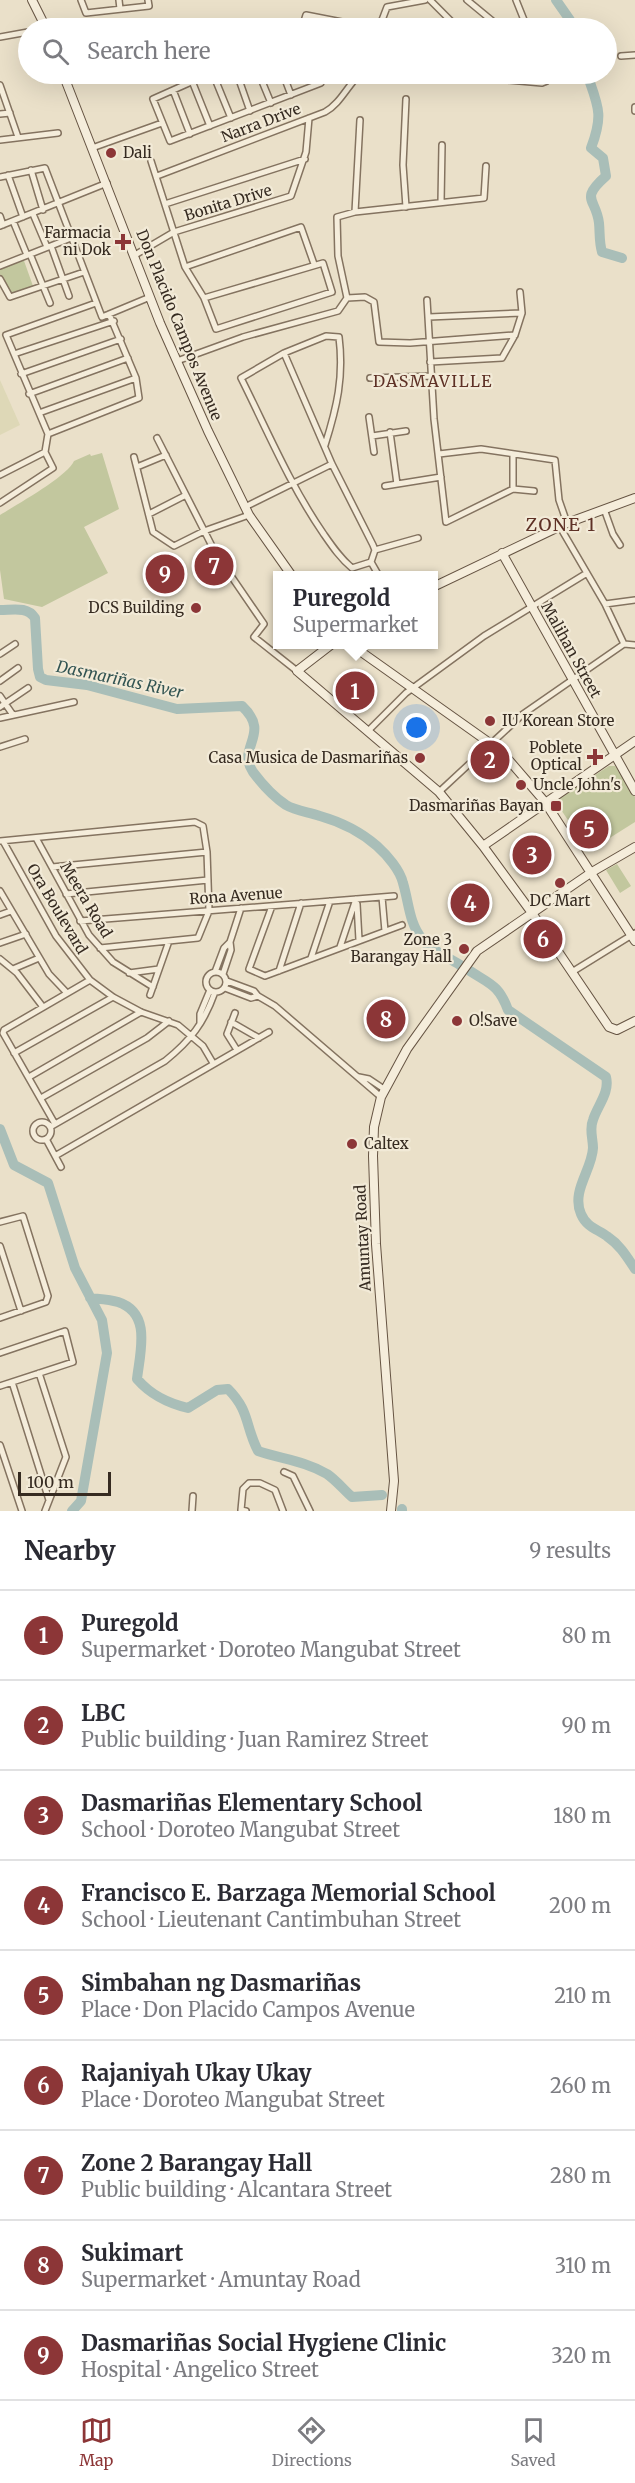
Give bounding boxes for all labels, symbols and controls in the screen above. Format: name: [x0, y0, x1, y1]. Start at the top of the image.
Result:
search box: [18, 18, 617, 84]
icon: search: [39, 35, 72, 68]
text: Search here: [87, 37, 210, 65]
street label: Narra Drive: [218, 99, 303, 146]
place label: Dali: [123, 143, 152, 162]
marker: Dali: [104, 146, 118, 160]
street label: Bonita Drive: [182, 180, 274, 225]
place label: Farmacia ni Dok: [44, 223, 111, 259]
street label: Don Placido Campos Avenue: [132, 227, 227, 423]
marker: Farmacia ni Dok: [116, 235, 130, 249]
district label: DASMAVILLE: [373, 371, 493, 391]
district label: ZONE 1: [525, 513, 597, 536]
pin: 7: [194, 544, 234, 588]
pin: 9: [146, 552, 184, 596]
popup: [273, 571, 438, 649]
text: Puregold: [293, 584, 390, 612]
place label: DCS Building: [88, 598, 184, 617]
street label: Malihan Street: [537, 598, 606, 701]
marker: DCS Building: [189, 601, 203, 615]
text: Supermarket: [293, 612, 418, 637]
water label: Dasmariñas River: [54, 656, 186, 702]
pin: 1: [336, 668, 374, 714]
place label: IU Korean Store: [502, 711, 614, 730]
your location: [402, 713, 431, 742]
marker: IU Korean Store: [483, 714, 497, 728]
pin: 2: [470, 738, 510, 783]
place label: Poblete Optical: [529, 738, 582, 774]
place label: Casa Musica de Dasmariñas: [209, 748, 408, 767]
marker: Poblete Optical: [586, 748, 604, 766]
marker: Casa Musica de Dasmariñas: [413, 751, 427, 765]
place label: Uncle John's: [533, 775, 621, 794]
marker: Uncle John's: [514, 778, 528, 792]
place label: Dasmariñas Bayan: [409, 796, 544, 815]
marker: Dasmariñas Bayan: [549, 799, 563, 813]
pin: 5: [570, 806, 608, 852]
pin: 3: [512, 832, 552, 878]
street label: Meera Road: [56, 858, 117, 941]
street label: Ora Boulevard: [23, 860, 92, 957]
marker: DC Mart: [553, 876, 567, 890]
pin: 4: [450, 880, 490, 926]
street label: Rona Avenue: [189, 883, 283, 908]
place label: DC Mart: [530, 891, 591, 910]
pin: 6: [524, 916, 562, 962]
place label: Zone 3 Barangay Hall: [351, 930, 452, 966]
marker: Zone 3 Barangay Hall: [457, 942, 471, 956]
pin: 8: [366, 996, 406, 1042]
place label: O!Save: [469, 1011, 517, 1030]
marker: O!Save: [450, 1014, 464, 1028]
place label: Caltex: [364, 1134, 409, 1153]
marker: Caltex: [345, 1137, 359, 1151]
street label: Amuntay Road: [350, 1184, 375, 1293]
scale bar: [18, 1469, 111, 1496]
text: 100 m: [27, 1472, 74, 1492]
text: Nearby: [24, 1534, 116, 1567]
text: 9 results: [529, 1538, 611, 1563]
text: Puregold: [81, 1609, 179, 1637]
text: 1: [39, 1623, 48, 1648]
text: 80 m: [562, 1623, 611, 1648]
text: Supermarket · Doroteo Mangubat Street: [81, 1637, 461, 1662]
text: LBC: [81, 1699, 125, 1727]
text: 2: [38, 1713, 49, 1738]
text: 90 m: [561, 1713, 611, 1738]
text: Public building · Juan Ramirez Street: [81, 1727, 429, 1752]
text: Dasmariñas Elementary School: [81, 1789, 423, 1817]
text: 3: [38, 1803, 49, 1828]
text: 180 m: [553, 1803, 611, 1828]
text: School · Doroteo Mangubat Street: [81, 1817, 400, 1842]
text: Francisco E. Barzaga Memorial School: [81, 1879, 496, 1907]
text: 4: [37, 1893, 50, 1918]
text: 200 m: [549, 1893, 611, 1918]
text: School · Lieutenant Cantimbuhan Street: [81, 1907, 461, 1932]
text: Simbahan ng Dasmariñas: [81, 1969, 361, 1997]
text: 5: [38, 1983, 49, 2008]
text: 210 m: [554, 1983, 611, 2008]
text: Place · Don Placido Campos Avenue: [81, 1997, 415, 2022]
text: Rajaniyah Ukay Ukay: [81, 2059, 312, 2087]
text: 6: [37, 2073, 50, 2098]
text: 260 m: [550, 2073, 611, 2098]
text: Place · Doroteo Mangubat Street: [81, 2087, 385, 2112]
text: Zone 2 Barangay Hall: [81, 2149, 312, 2177]
text: 7: [38, 2163, 50, 2188]
text: 280 m: [550, 2163, 611, 2188]
text: Public building · Alcantara Street: [81, 2177, 392, 2202]
text: Sukimart: [81, 2239, 183, 2267]
text: 8: [37, 2253, 50, 2278]
text: 310 m: [555, 2253, 611, 2278]
text: Supermarket · Amuntay Road: [81, 2267, 361, 2292]
text: Dasmariñas Social Hygiene Clinic: [81, 2329, 446, 2357]
text: 9: [37, 2343, 50, 2368]
text: 320 m: [551, 2343, 611, 2368]
text: Hospital · Angelico Street: [81, 2357, 319, 2382]
tab: Map: [79, 2414, 113, 2470]
tab: Directions: [272, 2414, 352, 2470]
tab: Saved: [510, 2414, 556, 2470]

